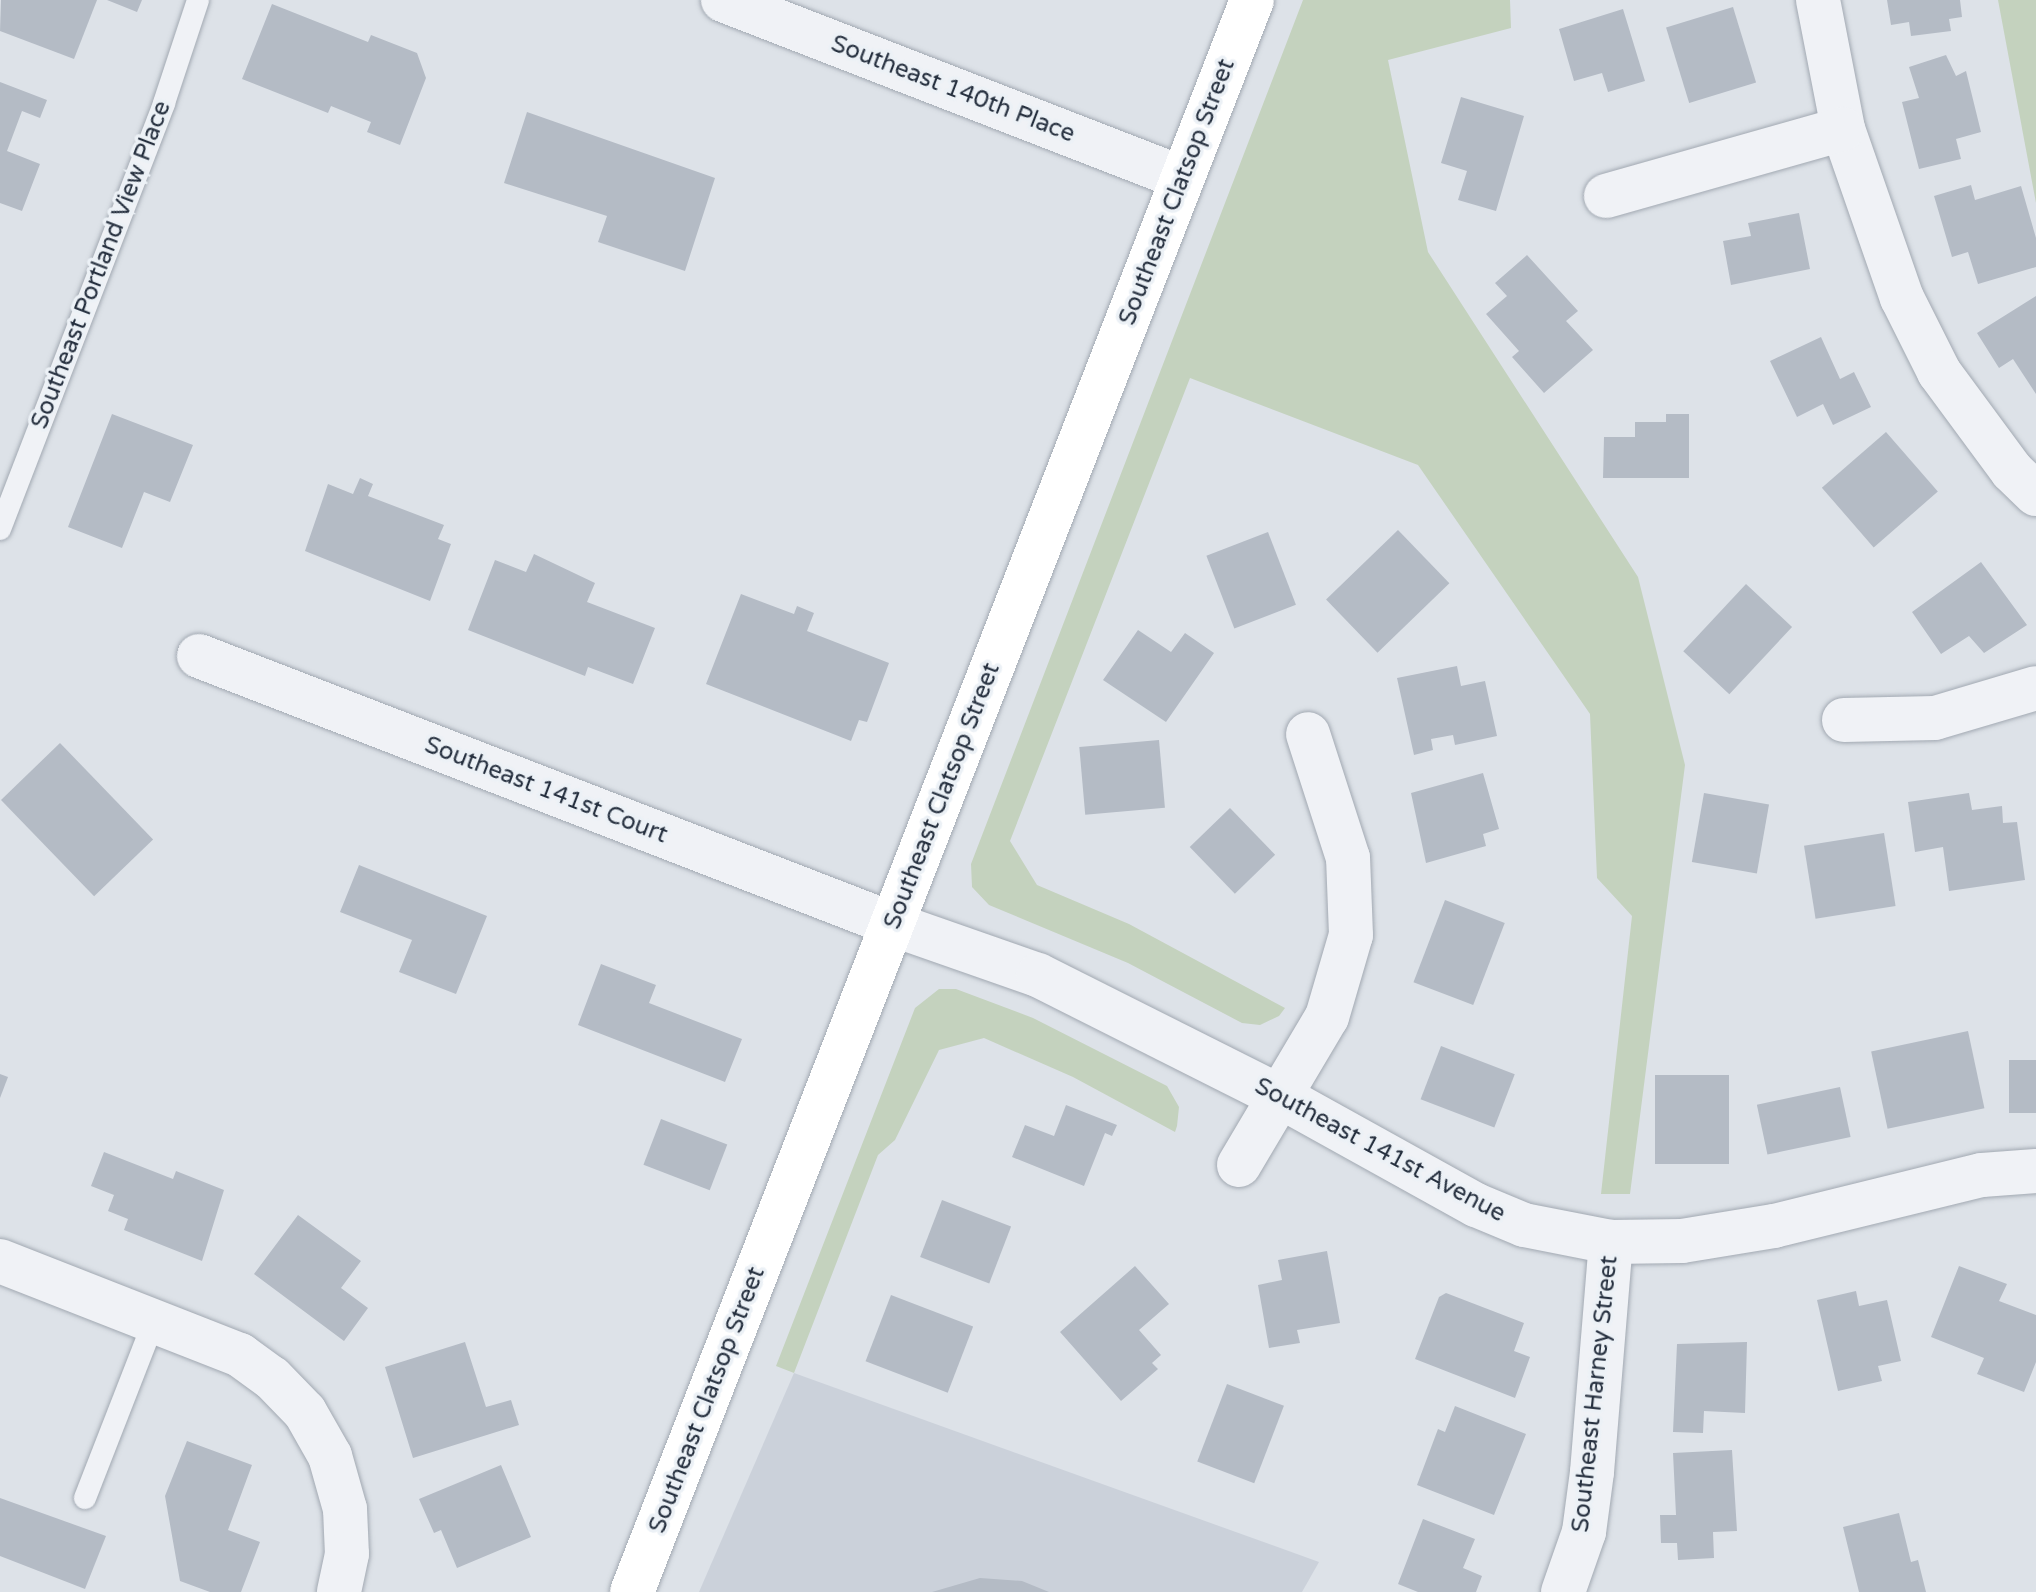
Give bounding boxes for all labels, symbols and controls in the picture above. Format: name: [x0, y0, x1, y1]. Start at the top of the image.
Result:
street label: Southeast 140th Place: [827, 29, 1079, 149]
street label: Southeast Clatsop Street: [1113, 55, 1241, 329]
street label: Southeast Portland View Place: [25, 97, 177, 433]
street label: Southeast Clatsop Street: [878, 659, 1006, 933]
street label: Southeast 141st Court: [421, 730, 671, 850]
street label: Southeast 141st Avenue: [1250, 1072, 1510, 1228]
street label: Southeast Harney Street: [1566, 1254, 1624, 1534]
street label: Southeast Clatsop Street: [643, 1263, 771, 1537]

